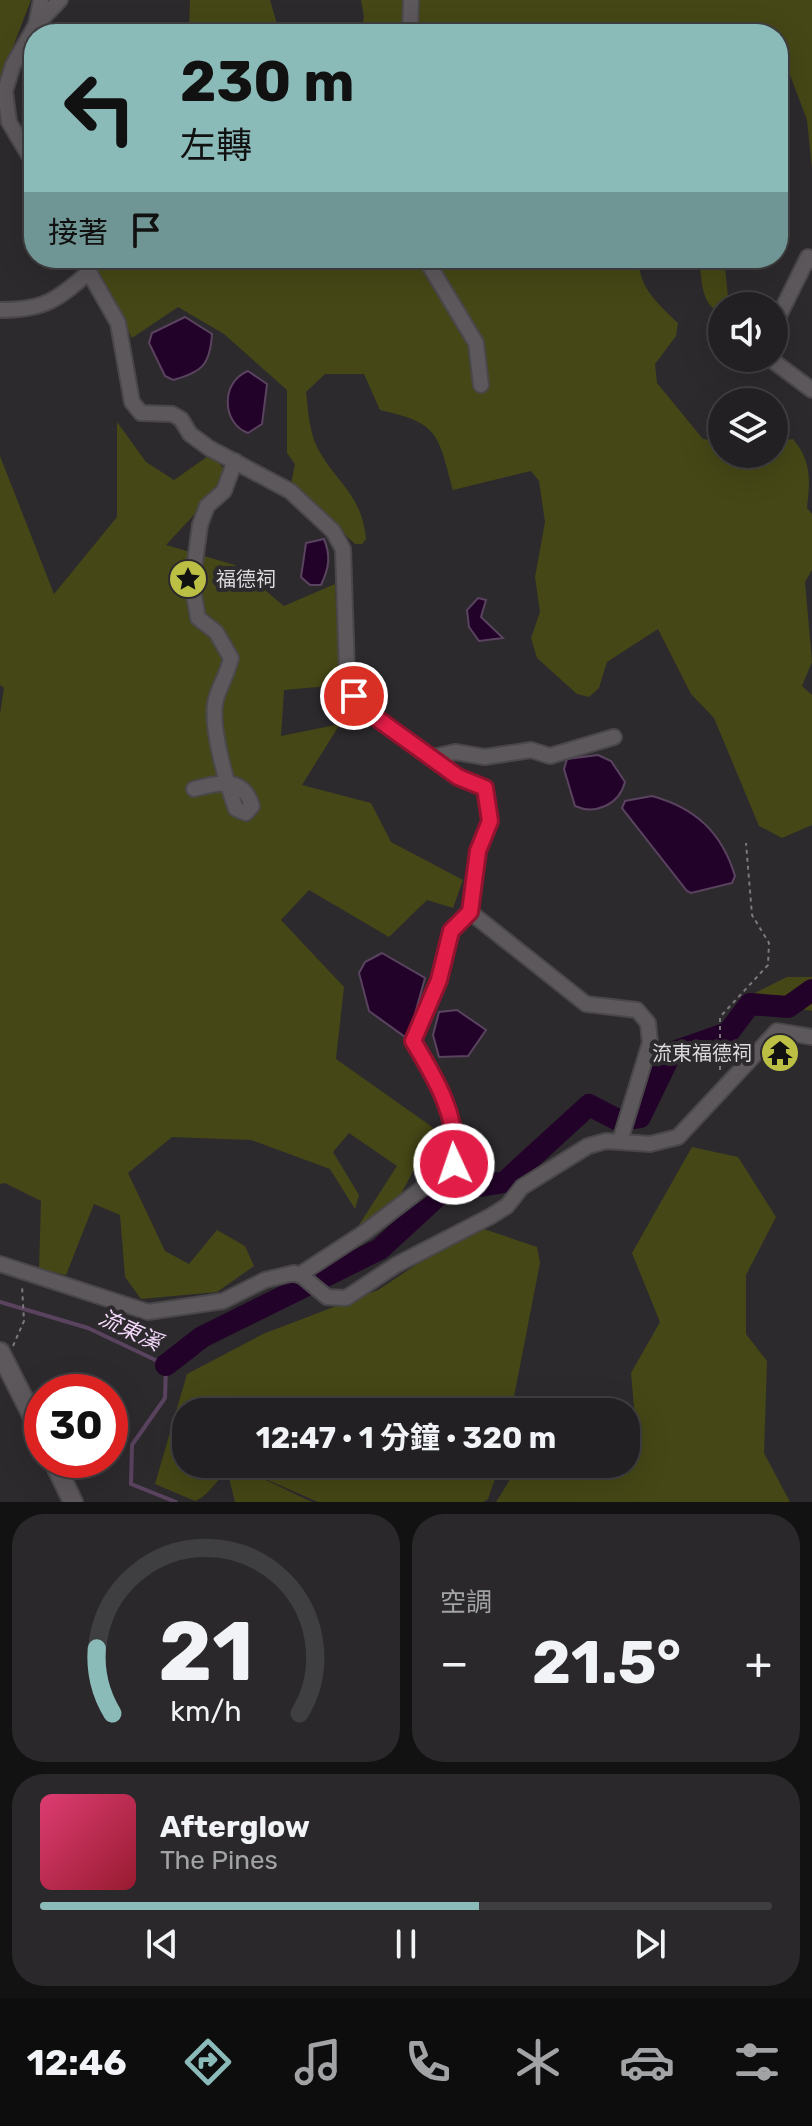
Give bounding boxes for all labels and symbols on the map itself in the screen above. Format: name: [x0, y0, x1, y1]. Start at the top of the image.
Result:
place icon: 福德祠: [167, 558, 209, 600]
place label: 福德祠: [216, 567, 276, 591]
pin: [320, 662, 388, 730]
temple icon: 流東福德祠: [759, 1032, 801, 1074]
place label: 流東福德祠: [652, 1041, 752, 1065]
position arrow: [412, 1122, 496, 1206]
water label: 流東溪: [94, 1304, 168, 1357]
speed limit sign: 30: [24, 1374, 128, 1478]

